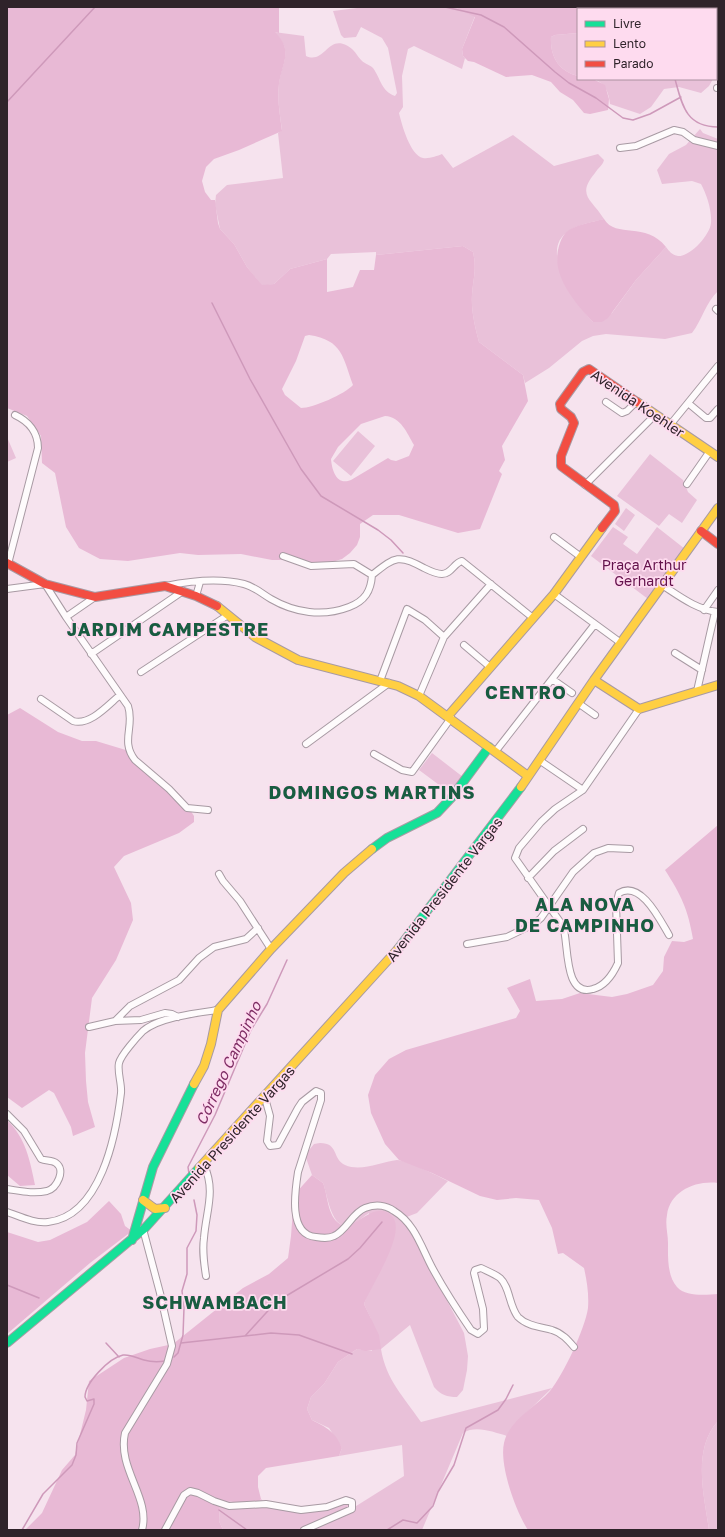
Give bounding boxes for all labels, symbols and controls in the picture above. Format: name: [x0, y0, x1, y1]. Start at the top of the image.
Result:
legend: [577, 8, 717, 80]
text: Livre: [613, 16, 641, 31]
text: Lento: [613, 36, 646, 51]
text: Parado: [613, 56, 653, 71]
street label: Avenida Koehler: [588, 365, 688, 441]
park label: Praça Arthur Gerhardt: [602, 556, 687, 589]
district label: JARDIM CAMPESTRE: [67, 618, 269, 640]
district label: CENTRO: [485, 681, 567, 703]
district label: DOMINGOS MARTINS: [269, 781, 475, 803]
street label: Avenida Presidente Vargas: [382, 813, 506, 965]
district label: ALA NOVA DE CAMPINHO: [515, 893, 655, 936]
water label: Córrego Campinho: [192, 998, 266, 1128]
street label: Avenida Presidente Vargas: [166, 1062, 298, 1206]
district label: SCHWAMBACH: [142, 1291, 288, 1313]

